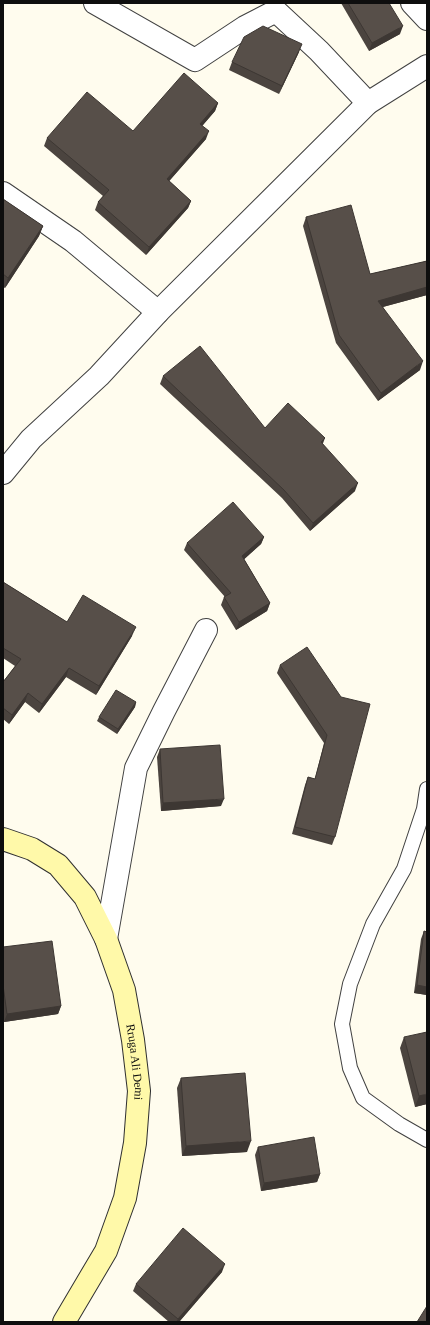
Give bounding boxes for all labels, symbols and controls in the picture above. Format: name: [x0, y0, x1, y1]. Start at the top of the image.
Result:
street label: Rruga Ali Demi: [123, 1023, 146, 1101]

